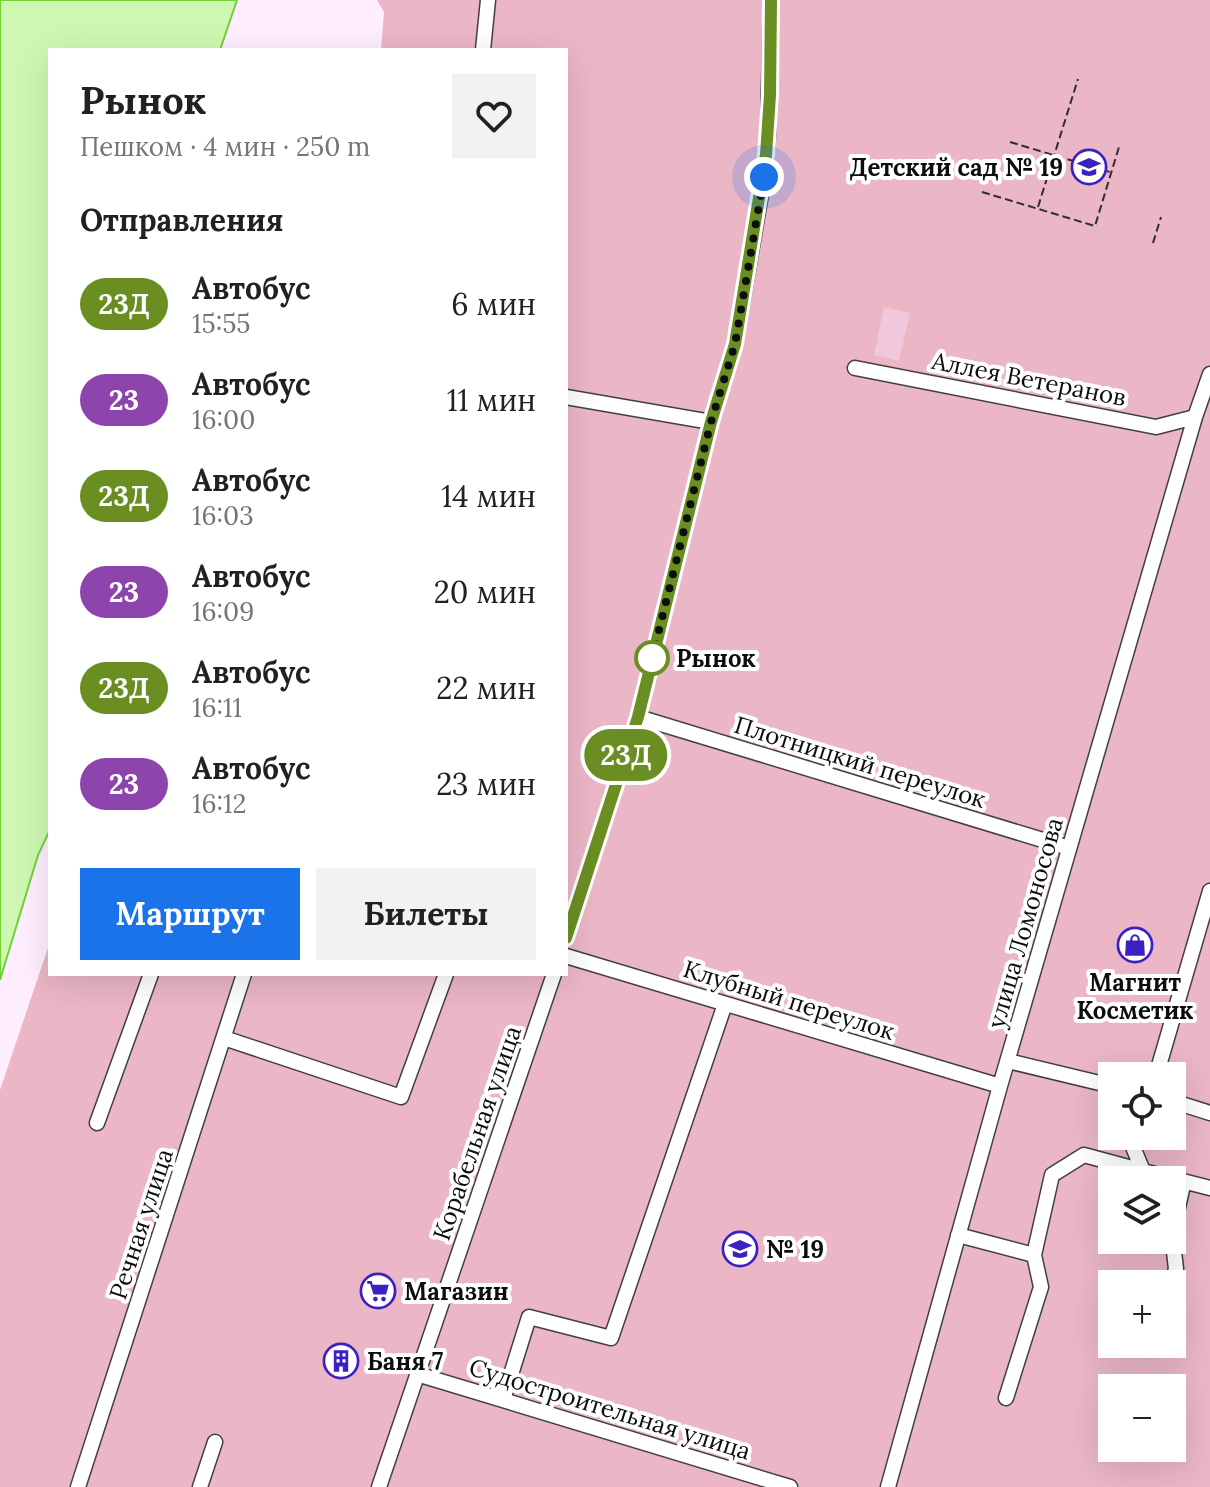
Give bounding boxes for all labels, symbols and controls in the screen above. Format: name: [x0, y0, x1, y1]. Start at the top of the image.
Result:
button: heart: [452, 74, 536, 158]
text: Рынок: [80, 76, 206, 124]
text: Пешком · 4 мин · 250 m: [80, 130, 370, 163]
school or university icon: Детский сад № 19: [1070, 148, 1108, 186]
place label: Детский сад № 19: [850, 152, 1063, 183]
your location: [744, 157, 784, 197]
text: Отправления: [80, 201, 283, 239]
text: Автобус: [192, 269, 311, 307]
text: 6 мин: [451, 285, 536, 323]
text: 23Д: [98, 286, 150, 322]
text: 15:55: [192, 307, 250, 340]
street label: Аллея Ветеранов: [928, 345, 1129, 413]
text: Автобус: [192, 365, 311, 403]
text: 11 мин: [447, 381, 536, 419]
text: 23: [109, 382, 139, 418]
text: 16:00: [192, 403, 255, 436]
text: Автобус: [192, 461, 311, 499]
text: 14 мин: [441, 477, 536, 515]
text: 23Д: [98, 478, 150, 514]
text: 16:03: [192, 499, 254, 532]
text: Автобус: [192, 557, 311, 595]
text: 20 мин: [434, 573, 536, 611]
text: 23: [109, 574, 139, 610]
text: 16:09: [192, 595, 254, 628]
marker: Рынок: [635, 641, 669, 675]
place label: Рынок: [676, 643, 756, 674]
text: Автобус: [192, 653, 311, 691]
text: 22 мин: [436, 669, 536, 707]
text: 23Д: [98, 670, 150, 706]
text: 16:11: [192, 691, 242, 724]
street label: Плотницкий переулок: [731, 709, 990, 815]
line badge: 23Д: [580, 729, 672, 781]
text: 23Д: [600, 737, 652, 773]
text: Автобус: [192, 749, 311, 787]
text: 23 мин: [436, 765, 536, 803]
text: 23: [109, 766, 139, 802]
text: 16:12: [192, 787, 246, 820]
street label: улица Ломоносова: [980, 814, 1070, 1032]
button: Маршрут: [80, 868, 300, 960]
button: Билеты: [316, 868, 536, 960]
shop icon: Магнит Косметик: [1116, 926, 1154, 964]
street label: Клубный переулок: [680, 953, 898, 1047]
place label: Магнит Косметик: [1076, 967, 1194, 1026]
street label: Корабельная улица: [426, 1022, 528, 1244]
map controls: [1098, 1062, 1186, 1462]
button: locate: [1098, 1062, 1186, 1150]
street label: Речная улица: [102, 1145, 180, 1303]
button: layers: [1098, 1166, 1186, 1254]
school or university icon: № 19: [721, 1230, 759, 1268]
place label: № 19: [766, 1234, 824, 1265]
button: +: [1098, 1270, 1186, 1358]
supermarket icon: Магазин: [359, 1272, 397, 1310]
place label: Магазин: [404, 1276, 509, 1307]
building icon: Баня 7: [322, 1342, 360, 1380]
place label: Баня 7: [367, 1346, 443, 1377]
street label: Судостроительная улица: [466, 1351, 754, 1467]
button: −: [1098, 1374, 1186, 1462]

